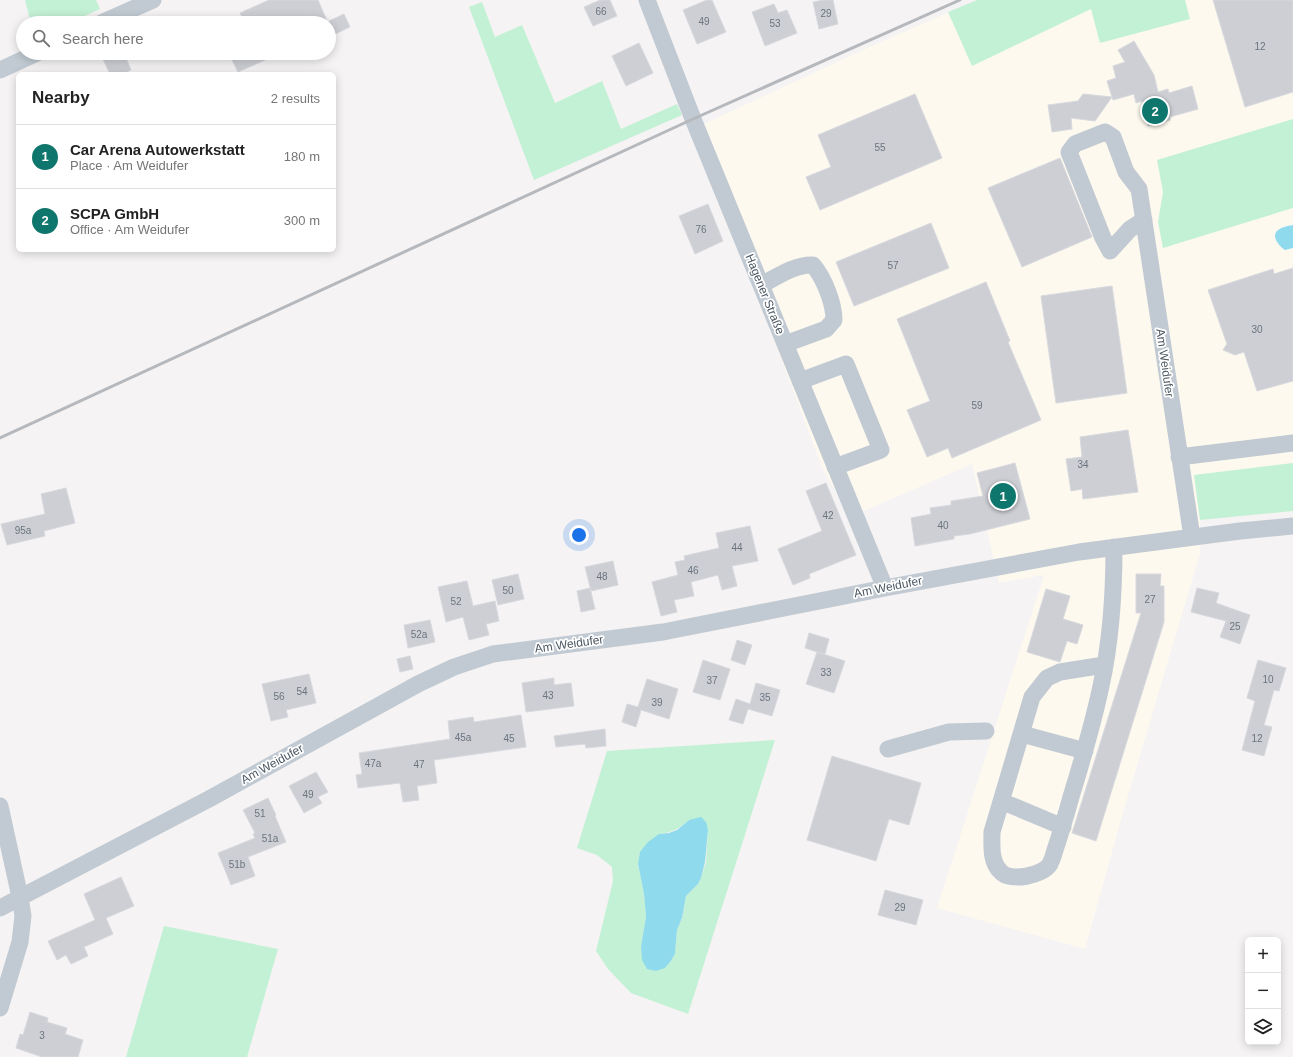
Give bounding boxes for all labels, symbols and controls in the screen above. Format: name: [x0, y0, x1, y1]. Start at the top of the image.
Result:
house number: 66: [595, 6, 607, 17]
house number: 29: [820, 8, 832, 19]
search box: [16, 16, 336, 60]
house number: 49: [698, 16, 710, 27]
house number: 53: [769, 18, 781, 29]
icon: search: [30, 27, 52, 49]
text: Search here: [62, 30, 144, 47]
house number: 12: [1254, 41, 1266, 52]
text: Nearby: [32, 88, 90, 107]
text: 2 results: [271, 91, 320, 106]
pin: 2: [1142, 96, 1168, 126]
text: Car Arena Autowerkstatt: [70, 141, 245, 158]
house number: 55: [874, 142, 886, 153]
text: 1: [41, 149, 49, 164]
text: 180 m: [284, 149, 320, 164]
text: Place · Am Weidufer: [70, 158, 188, 173]
text: SCPA GmbH: [70, 205, 159, 222]
text: 2: [41, 213, 49, 228]
text: 300 m: [284, 213, 320, 228]
text: Office · Am Weidufer: [70, 222, 189, 237]
house number: 76: [695, 224, 707, 235]
street label: Hagener Straße: [743, 252, 788, 336]
house number: 57: [887, 260, 899, 271]
house number: 30: [1251, 324, 1263, 335]
street label: Am Weidufer: [1153, 328, 1177, 398]
house number: 59: [971, 400, 983, 411]
house number: 34: [1077, 459, 1089, 470]
pin: 1: [990, 481, 1016, 511]
house number: 42: [822, 510, 834, 521]
house number: 40: [937, 520, 949, 531]
house number: 95a: [15, 525, 32, 536]
your location: [569, 525, 589, 545]
house number: 44: [731, 542, 743, 553]
house number: 46: [687, 565, 699, 576]
house number: 48: [596, 571, 608, 582]
street label: Am Weidufer: [853, 574, 923, 600]
house number: 50: [502, 585, 514, 596]
house number: 27: [1144, 594, 1156, 605]
house number: 52: [450, 596, 462, 607]
house number: 25: [1229, 621, 1241, 632]
house number: 52a: [411, 629, 428, 640]
street label: Am Weidufer: [534, 632, 604, 656]
house number: 33: [820, 667, 832, 678]
house number: 10: [1262, 674, 1274, 685]
house number: 37: [706, 675, 718, 686]
house number: 54: [296, 686, 308, 697]
house number: 43: [542, 690, 554, 701]
house number: 56: [273, 691, 285, 702]
house number: 35: [759, 692, 771, 703]
house number: 39: [651, 697, 663, 708]
house number: 45a: [455, 732, 472, 743]
house number: 45: [503, 733, 515, 744]
house number: 12: [1251, 733, 1263, 744]
street label: Am Weidufer: [238, 741, 306, 787]
house number: 47a: [365, 758, 382, 769]
house number: 47: [413, 759, 425, 770]
house number: 49: [302, 789, 314, 800]
house number: 51: [254, 808, 266, 819]
house number: 51a: [262, 833, 279, 844]
house number: 51b: [229, 859, 246, 870]
house number: 29: [894, 902, 906, 913]
map controls: [1245, 937, 1281, 1045]
button: +: [1245, 937, 1281, 973]
button: −: [1245, 973, 1281, 1009]
button: layers: [1245, 1009, 1281, 1045]
house number: 3: [39, 1030, 45, 1041]

